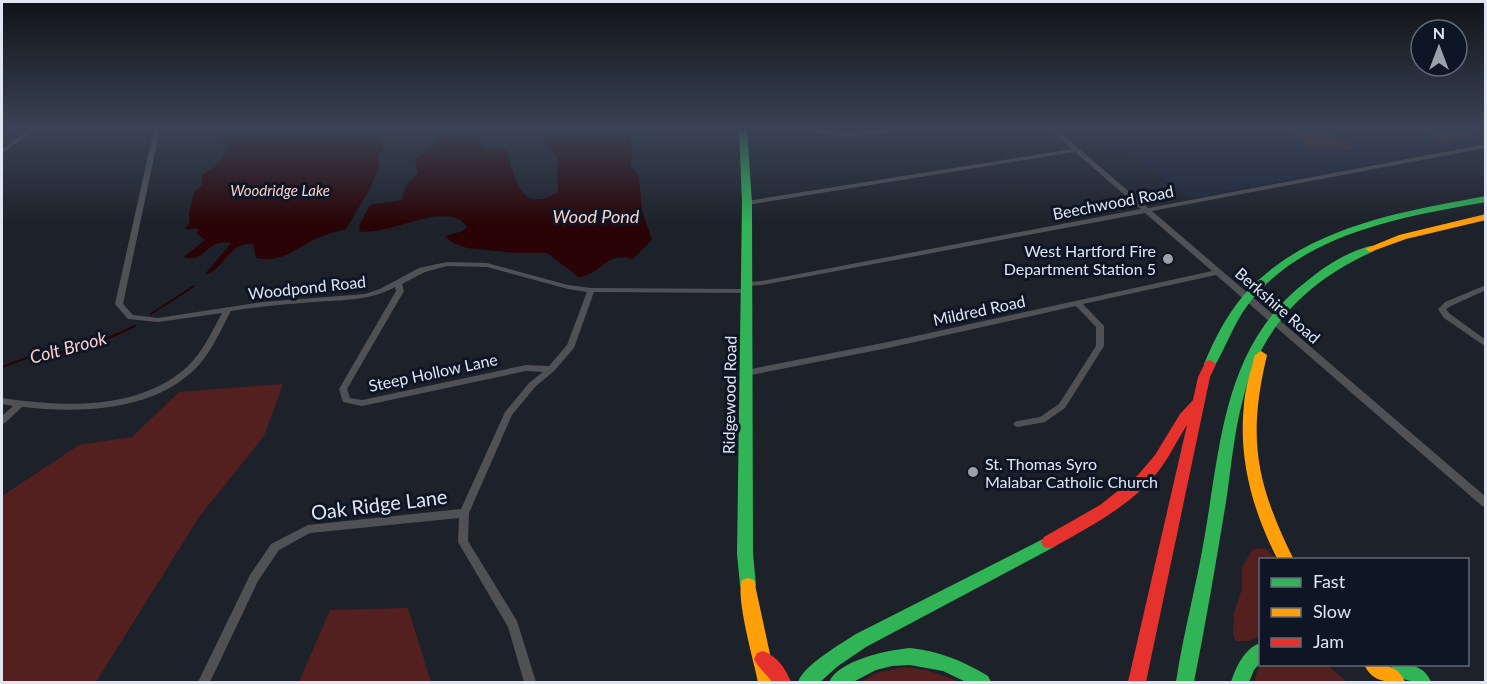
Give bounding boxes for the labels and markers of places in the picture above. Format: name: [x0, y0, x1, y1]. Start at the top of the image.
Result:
place label: West Hartford Fire Department Station 5: [1004, 241, 1156, 278]
marker: West Hartford Fire Department Station 5: [1161, 252, 1175, 266]
place label: St. Thomas Syro Malabar Catholic Church: [985, 454, 1158, 491]
marker: St. Thomas Syro Malabar Catholic Church: [966, 465, 980, 479]

